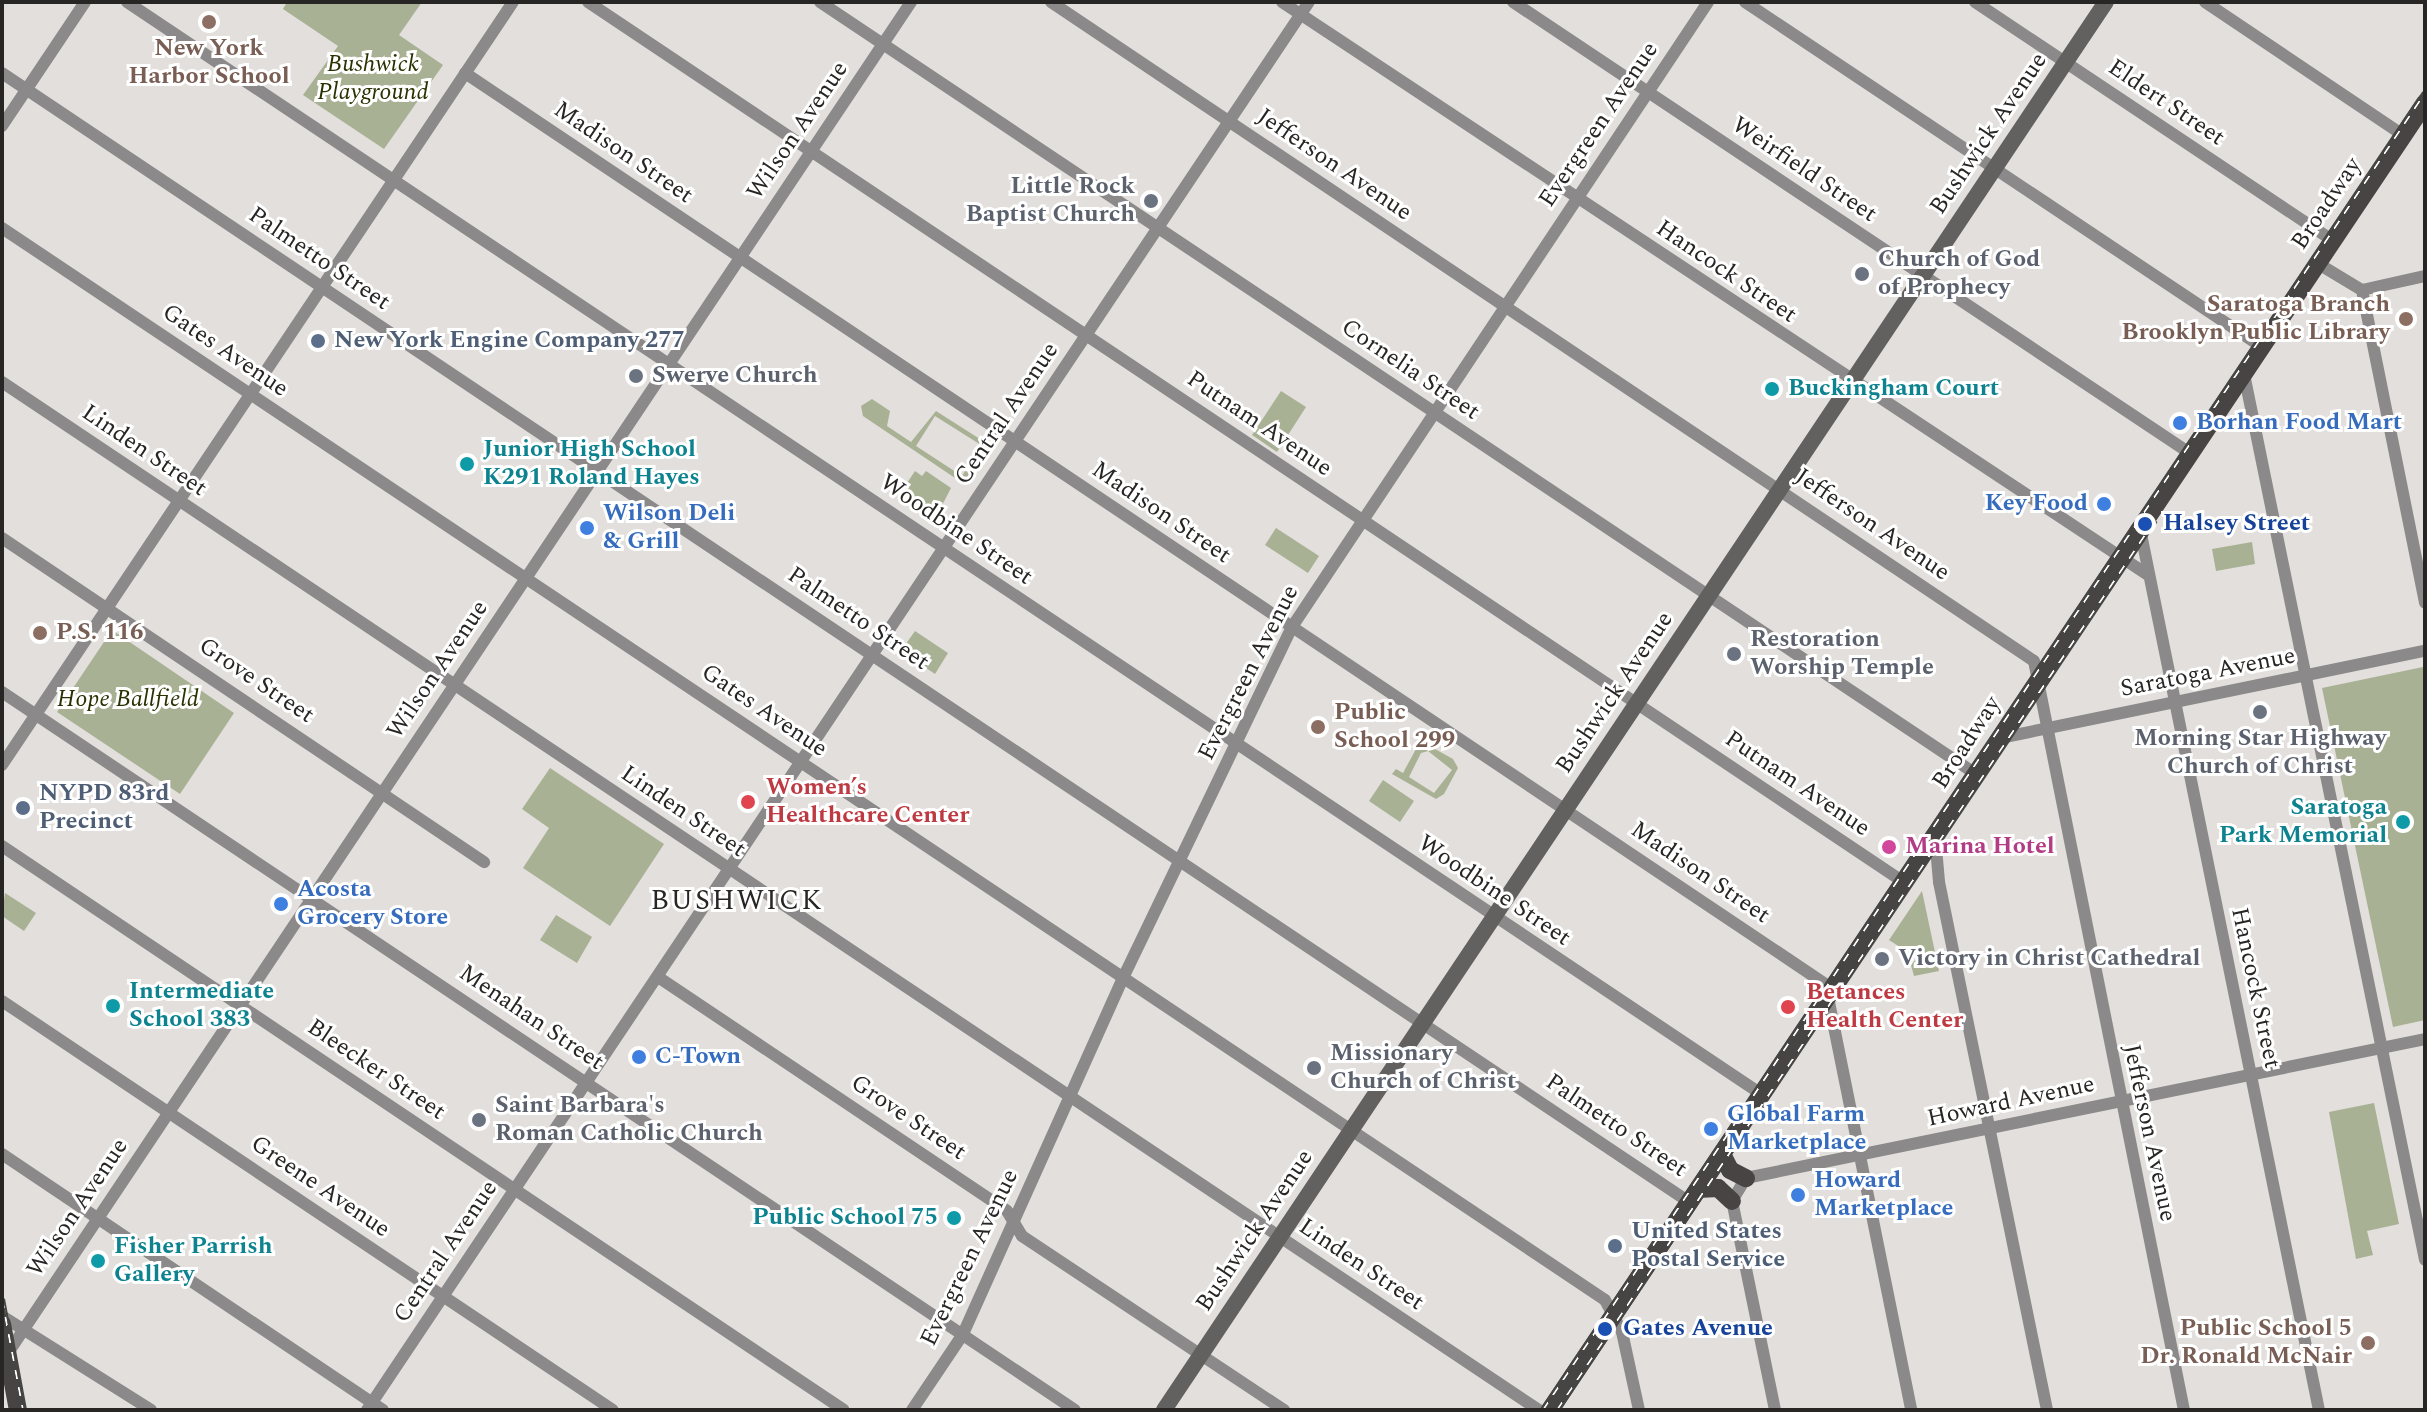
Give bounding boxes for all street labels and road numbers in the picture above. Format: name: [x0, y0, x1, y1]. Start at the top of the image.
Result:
street label: Evergreen Avenue: [1533, 37, 1665, 213]
street label: Bushwick Avenue: [1924, 48, 2054, 220]
street label: Eldert Street: [2102, 53, 2230, 153]
street label: Wilson Avenue: [741, 56, 855, 206]
street label: Madison Street: [548, 96, 698, 210]
street label: Jefferson Avenue: [1251, 103, 1417, 227]
street label: Weirfield Street: [1726, 111, 1882, 229]
street label: Broadway: [2286, 153, 2368, 255]
street label: Palmetto Street: [243, 201, 395, 317]
street label: Hancock Street: [1650, 214, 1802, 330]
street label: Gates Avenue: [156, 298, 294, 404]
street label: Cornelia Street: [1335, 313, 1485, 427]
street label: Central Avenue: [949, 337, 1065, 491]
street label: Putnam Avenue: [1181, 365, 1337, 483]
street label: Linden Street: [76, 399, 212, 503]
street label: Madison Street: [1086, 456, 1236, 570]
street label: Jefferson Avenue: [1789, 463, 1955, 587]
street label: Woodbine Street: [874, 468, 1038, 592]
street label: Palmetto Street: [782, 561, 934, 677]
street label: Evergreen Avenue: [1192, 580, 1306, 766]
street label: Wilson Avenue: [381, 595, 495, 745]
street label: Bushwick Avenue: [1550, 607, 1680, 779]
street label: Grove Street: [193, 632, 319, 730]
street label: Saratoga Avenue: [2118, 642, 2298, 704]
street label: Gates Avenue: [695, 658, 833, 764]
street label: Broadway: [1926, 691, 2008, 795]
street label: Putnam Avenue: [1719, 725, 1875, 843]
street label: Linden Street: [615, 760, 751, 864]
street label: Madison Street: [1625, 816, 1775, 930]
street label: Woodbine Street: [1412, 829, 1576, 953]
street label: Hancock Street: [2224, 905, 2286, 1071]
street label: Menahan Street: [453, 959, 609, 1077]
street label: Bleecker Street: [301, 1013, 451, 1127]
street label: Jefferson Avenue: [2116, 1042, 2182, 1224]
street label: Palmetto Street: [1540, 1068, 1692, 1184]
street label: Grove Street: [845, 1069, 971, 1167]
street label: Howard Avenue: [1925, 1070, 2097, 1134]
street label: Greene Avenue: [245, 1130, 395, 1244]
street label: Wilson Avenue: [21, 1133, 135, 1283]
street label: Bushwick Avenue: [1190, 1145, 1320, 1317]
street label: Evergreen Avenue: [915, 1165, 1025, 1351]
street label: Central Avenue: [388, 1175, 504, 1329]
street label: Linden Street: [1293, 1213, 1429, 1317]

